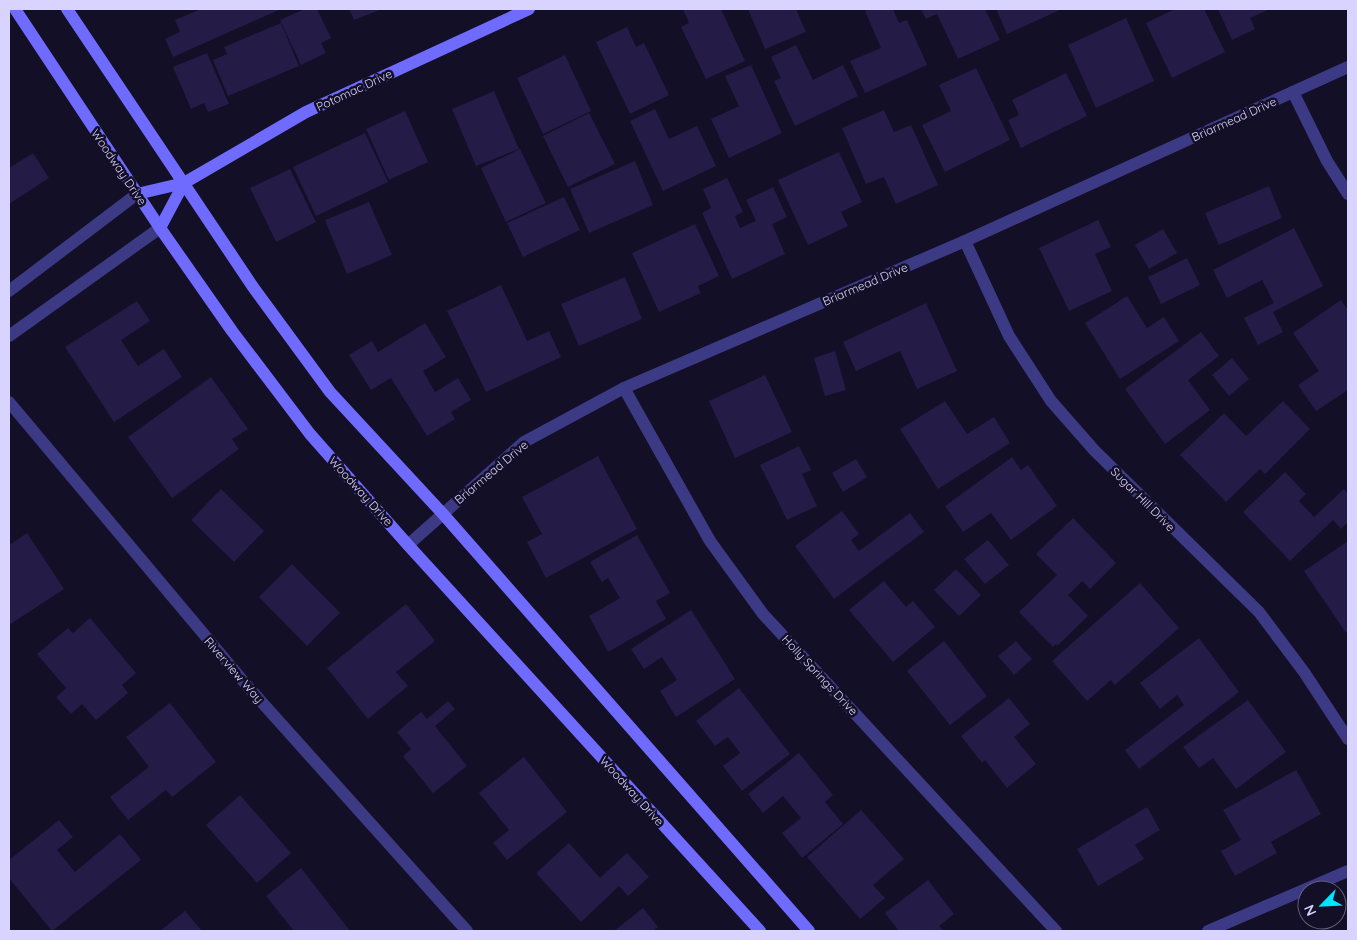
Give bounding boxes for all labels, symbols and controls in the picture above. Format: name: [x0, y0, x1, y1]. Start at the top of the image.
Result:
street label: Potomac Drive: [314, 66, 395, 114]
street label: Briarmead Drive: [1189, 93, 1279, 144]
street label: Woodway Drive: [88, 126, 150, 208]
street label: Briarmead Drive: [820, 259, 910, 309]
street label: Briarmead Drive: [451, 437, 531, 507]
street label: Woodway Drive: [326, 453, 396, 529]
street label: Sugar Hill Drive: [1108, 464, 1178, 534]
street label: Holly Springs Drive: [779, 632, 861, 719]
street label: Riverview Way: [201, 634, 267, 706]
street label: Woodway Drive: [597, 753, 667, 829]
north arrow: [1297, 880, 1347, 930]
text: N: [1300, 902, 1320, 919]

